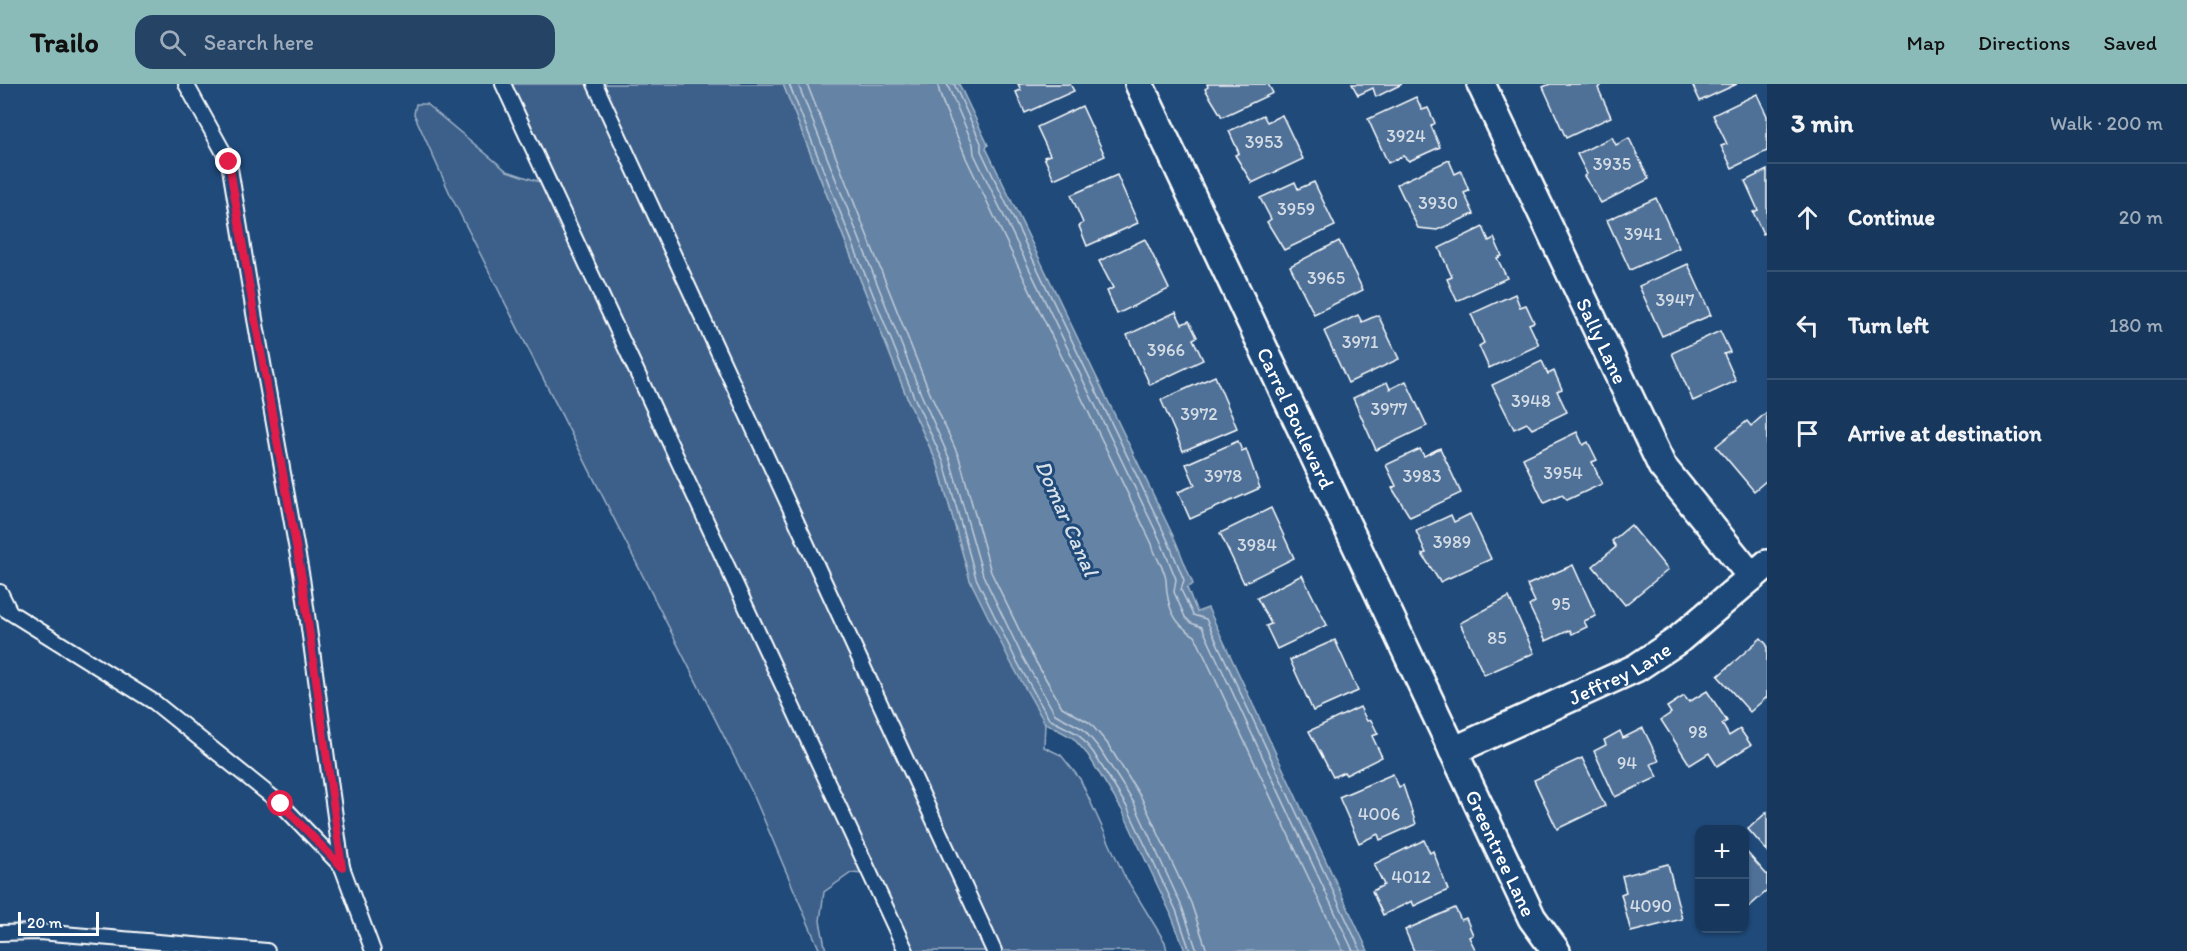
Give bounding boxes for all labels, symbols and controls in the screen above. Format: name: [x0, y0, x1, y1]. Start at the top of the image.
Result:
search box: [135, 15, 555, 69]
text: Trailo: [30, 25, 99, 59]
icon: search: [156, 26, 189, 59]
text: Search here: [204, 29, 314, 56]
text: Map: [1907, 30, 1945, 55]
text: Directions: [1978, 30, 2070, 55]
text: Saved: [2103, 30, 2157, 55]
text: 3 min: [1791, 107, 1853, 139]
text: Walk · 200 m: [2050, 111, 2163, 135]
house number: 3924: [1386, 125, 1426, 147]
house number: 3953: [1245, 131, 1283, 153]
route end: [215, 148, 241, 174]
house number: 3935: [1593, 153, 1631, 175]
house number: 3930: [1418, 192, 1458, 214]
house number: 3959: [1277, 198, 1315, 220]
icon: ahead: [1791, 201, 1824, 234]
text: Continue: [1848, 204, 1935, 231]
text: 20 m: [2119, 205, 2163, 229]
house number: 3941: [1624, 223, 1662, 245]
house number: 3965: [1307, 267, 1345, 289]
house number: 3947: [1656, 289, 1695, 311]
street label: Sally Lane: [1572, 294, 1634, 388]
icon: left: [1791, 309, 1824, 342]
text: Turn left: [1848, 312, 1929, 339]
text: 180 m: [2109, 313, 2163, 337]
house number: 3971: [1342, 331, 1378, 353]
house number: 3966: [1147, 339, 1185, 361]
street label: Carrel Boulevard: [1252, 343, 1341, 493]
house number: 3948: [1511, 390, 1551, 412]
house number: 3977: [1370, 398, 1408, 420]
house number: 3972: [1180, 403, 1218, 425]
icon: arrive: [1791, 417, 1824, 450]
text: Arrive at destination: [1848, 420, 2042, 447]
water label: Domar Canal: [1029, 456, 1105, 582]
house number: 3954: [1543, 462, 1583, 484]
house number: 3978: [1204, 465, 1242, 487]
house number: 3983: [1403, 465, 1442, 487]
house number: 3989: [1433, 531, 1471, 553]
house number: 3984: [1237, 534, 1277, 556]
house number: 95: [1552, 593, 1570, 615]
house number: 85: [1487, 627, 1507, 649]
street label: Jeffrey Lane: [1564, 636, 1675, 710]
house number: 98: [1688, 721, 1708, 743]
house number: 94: [1617, 752, 1637, 774]
street label: Greentree Lane: [1461, 785, 1542, 920]
route start: [267, 790, 293, 816]
house number: 4006: [1358, 803, 1400, 825]
map controls: [1695, 825, 1749, 933]
button: +: [1695, 825, 1749, 879]
house number: 4012: [1391, 866, 1431, 888]
button: −: [1695, 879, 1749, 933]
house number: 4090: [1630, 895, 1672, 917]
scale bar: [18, 909, 99, 936]
text: 20 m: [27, 913, 62, 932]

